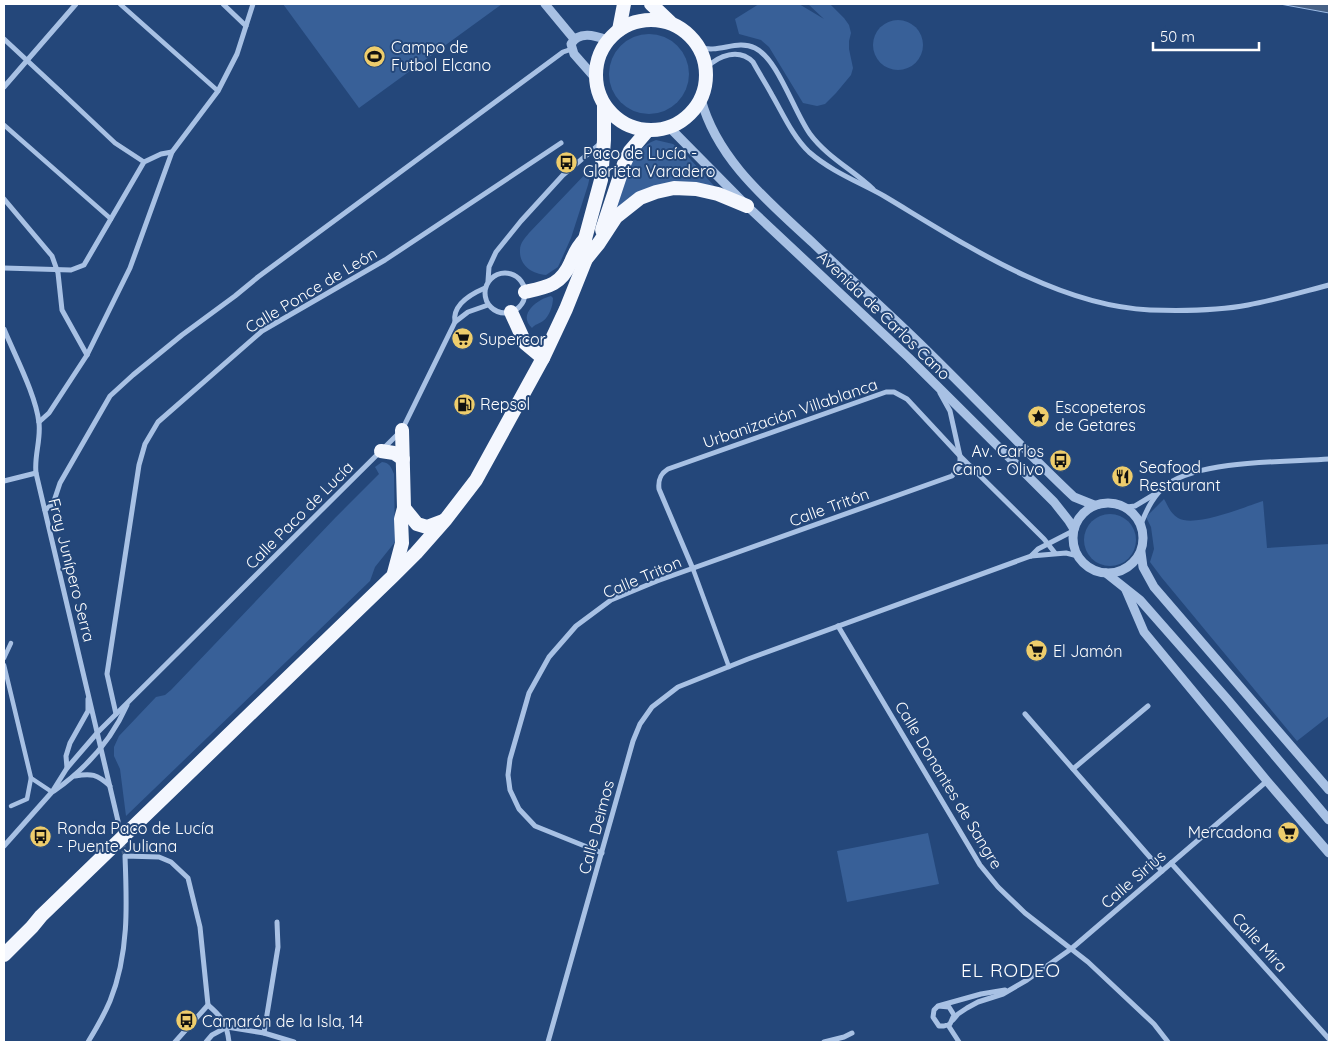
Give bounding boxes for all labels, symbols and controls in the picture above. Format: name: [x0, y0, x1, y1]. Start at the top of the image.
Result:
scale bar: [1153, 20, 1259, 52]
text: 50 m: [1160, 27, 1195, 46]
place label: Campo de Futbol Elcano: [391, 37, 491, 75]
sports icon: Campo de Futbol Elcano: [363, 44, 387, 68]
place label: Paco de Lucía - Glorieta Varadero: [583, 143, 715, 181]
bus stop icon: Paco de Lucía - Glorieta Varadero: [555, 150, 579, 174]
street label: Calle Ponce de León: [241, 243, 381, 337]
street label: Avenida de Carlos Cano: [813, 246, 955, 384]
supermarket icon: Supercor: [451, 327, 475, 351]
place label: Supercor: [479, 329, 546, 349]
street label: Urbanización Villablanca: [700, 374, 880, 452]
fuel station icon: Repsol: [452, 392, 476, 416]
place label: Repsol: [480, 394, 530, 414]
place label: Escopeteros de Getares: [1055, 397, 1146, 435]
place icon: Escopeteros de Getares: [1027, 404, 1051, 428]
place label: Av. Carlos Cano - Olivo: [953, 441, 1044, 479]
bus stop icon: Av. Carlos Cano - Olivo: [1048, 448, 1072, 472]
street label: Calle Paco de Lucía: [241, 457, 357, 573]
place label: Seafood Restaurant: [1139, 457, 1221, 495]
restaurant icon: Seafood Restaurant: [1111, 464, 1135, 488]
street label: Calle Tritón: [786, 483, 872, 531]
street label: Fray Junípero Serra: [44, 496, 100, 644]
street label: Calle Triton: [600, 552, 684, 602]
supermarket icon: El Jamón: [1025, 639, 1049, 663]
place label: El Jamón: [1053, 641, 1123, 661]
street label: Calle Donantes de Sangre: [891, 697, 1007, 873]
street label: Calle Deimos: [574, 778, 618, 876]
place label: Ronda Paco de Lucía - Puente Juliana: [57, 818, 214, 856]
supermarket icon: Mercadona: [1276, 820, 1300, 844]
place label: Mercadona: [1188, 822, 1272, 842]
bus stop icon: Ronda Paco de Lucía - Puente Juliana: [29, 825, 53, 849]
street label: Calle Sirius: [1096, 845, 1170, 913]
street label: Calle Mira: [1228, 908, 1292, 976]
district label: EL RODEO: [961, 958, 1061, 982]
bus stop icon: Camarón de la Isla, 14: [174, 1009, 198, 1033]
place label: Camarón de la Isla, 14: [202, 1011, 363, 1031]

